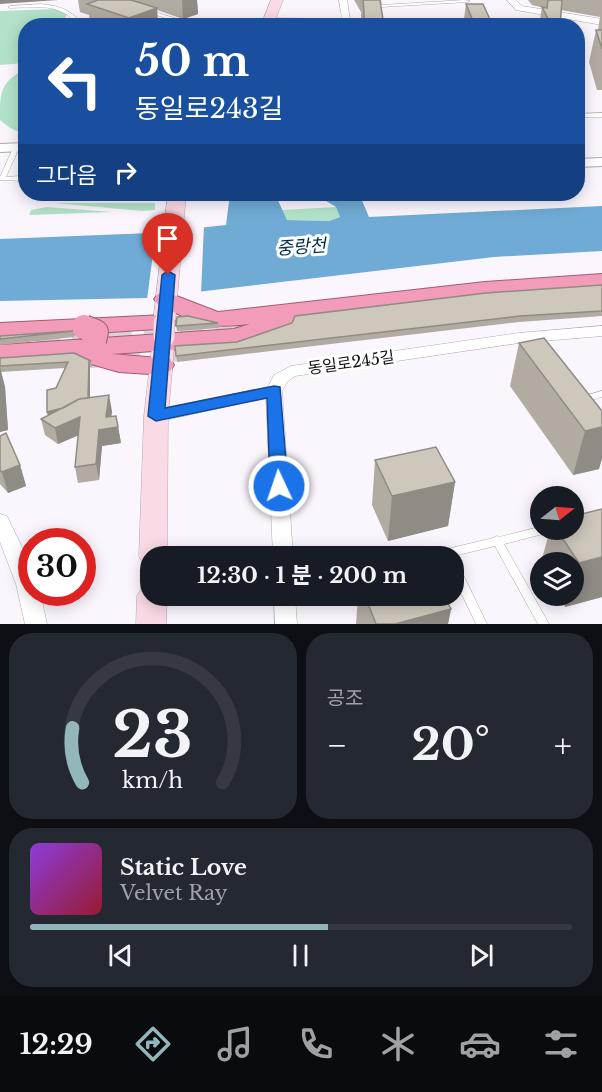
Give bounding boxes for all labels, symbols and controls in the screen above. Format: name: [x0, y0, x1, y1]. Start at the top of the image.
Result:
text: 50 m: [135, 35, 249, 87]
icon: left: [36, 42, 114, 120]
text: 동일로243길: [135, 92, 283, 125]
icon: right: [109, 156, 142, 189]
text: 그다음: [36, 162, 97, 189]
pin: [142, 213, 193, 275]
icon: arrive: [151, 222, 184, 255]
water label: 중랑천: [275, 234, 329, 260]
street label: 동일로245길: [306, 346, 396, 378]
position arrow: [247, 454, 311, 518]
north arrow: [530, 486, 584, 540]
map controls: [530, 486, 584, 606]
speed limit sign: 30: [18, 528, 96, 606]
button: layers: [530, 552, 584, 606]
text: 12:30 · 1 분 · 200 m: [197, 562, 407, 589]
text: 공조: [327, 686, 363, 710]
text: 23: [113, 696, 193, 774]
text: 20°: [411, 716, 490, 772]
text: −: [327, 725, 347, 766]
text: +: [554, 725, 572, 766]
text: km/h: [122, 767, 183, 794]
text: Static Love: [120, 854, 247, 881]
text: Velvet Ray: [120, 881, 228, 905]
icon: previous: [104, 939, 137, 972]
icon: pause: [284, 939, 317, 972]
icon: next: [465, 939, 498, 972]
icon: directions: [132, 1023, 174, 1065]
icon: music: [214, 1023, 256, 1065]
icon: phone: [295, 1023, 337, 1065]
icon: climate: [377, 1023, 419, 1065]
icon: car: [459, 1023, 501, 1065]
icon: filters: [540, 1023, 582, 1065]
text: 12:29: [20, 1028, 93, 1061]

